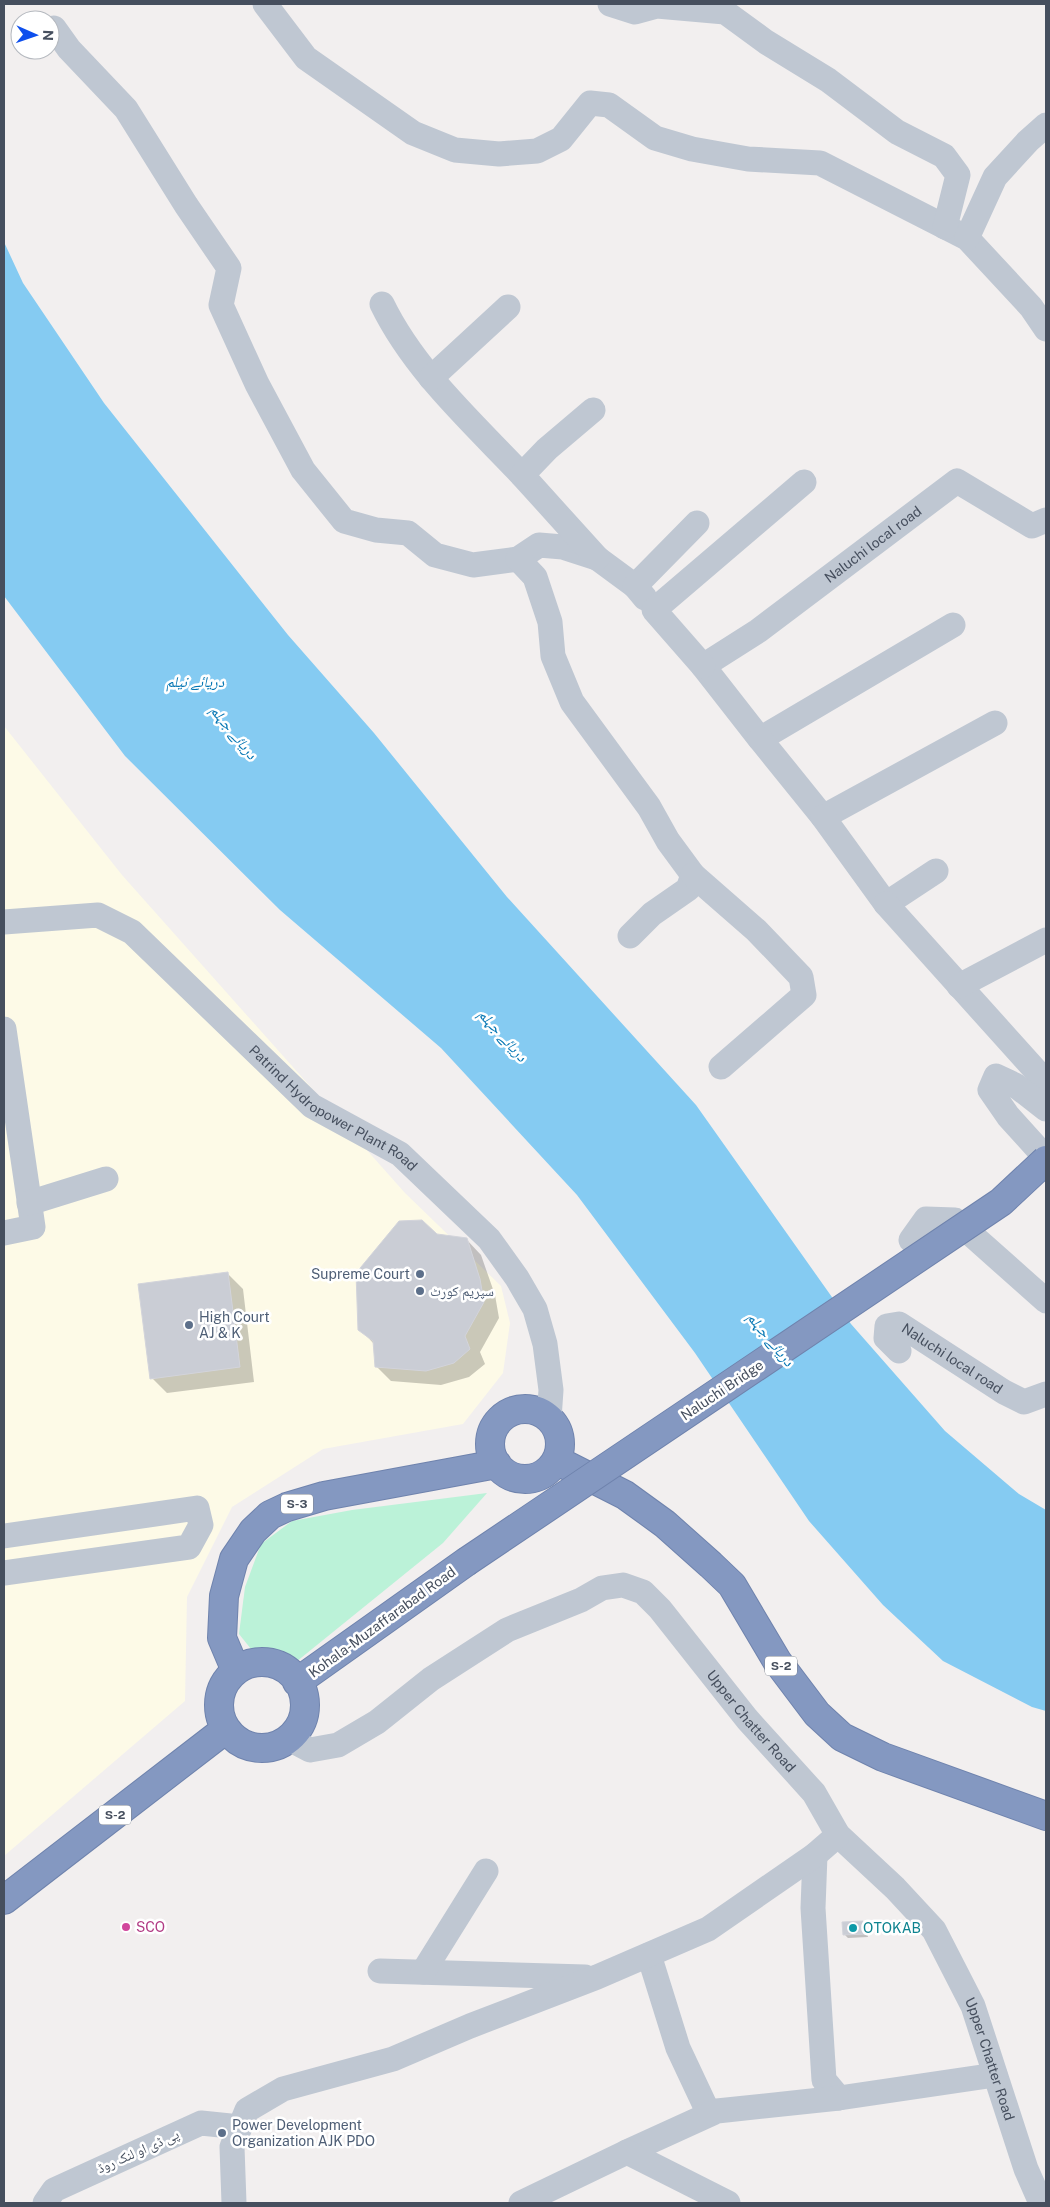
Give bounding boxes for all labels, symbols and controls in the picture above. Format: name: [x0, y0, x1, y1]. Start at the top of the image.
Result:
north arrow: [10, 10, 60, 60]
text: N: [40, 30, 56, 41]
street label: Naluchi local road: [822, 503, 925, 586]
water label: دریائے نیلم: [166, 673, 225, 692]
water label: دریائے جہلم: [206, 702, 261, 764]
water label: دریائے جہلم: [474, 1005, 531, 1066]
street label: Patrind Hydropower Plant Road: [246, 1042, 420, 1174]
place label: Supreme Court: [311, 1266, 410, 1282]
marker: Supreme Court: [414, 1268, 426, 1280]
place label: سپریم کورٹ: [430, 1283, 494, 1301]
marker: سپریم کورٹ: [414, 1285, 426, 1297]
place label: High Court AJ & K: [199, 1309, 270, 1341]
water label: دریائے جہلم: [743, 1309, 798, 1371]
marker: High Court AJ & K: [183, 1319, 195, 1331]
street label: Naluchi local road: [899, 1320, 1006, 1397]
street label: Naluchi Bridge: [678, 1357, 766, 1423]
road number: S-3: [281, 1495, 313, 1514]
street label: Kohala-Muzaffarabad Road: [306, 1563, 458, 1681]
road number: S-2: [765, 1656, 797, 1675]
street label: Upper Chatter Road: [704, 1667, 799, 1775]
road number: S-2: [99, 1806, 131, 1824]
place label: SCO: [136, 1919, 165, 1935]
place label: OTOKAB: [863, 1920, 921, 1936]
marker: SCO: [120, 1921, 132, 1933]
marker: OTOKAB: [847, 1922, 859, 1934]
street label: Upper Chatter Road: [962, 1995, 1018, 2122]
place label: Power Development Organization AJK PDO: [232, 2117, 375, 2149]
street label: پی ڈی او لنک روڈ: [95, 2126, 182, 2177]
marker: Power Development Organization AJK PDO: [216, 2127, 228, 2139]

